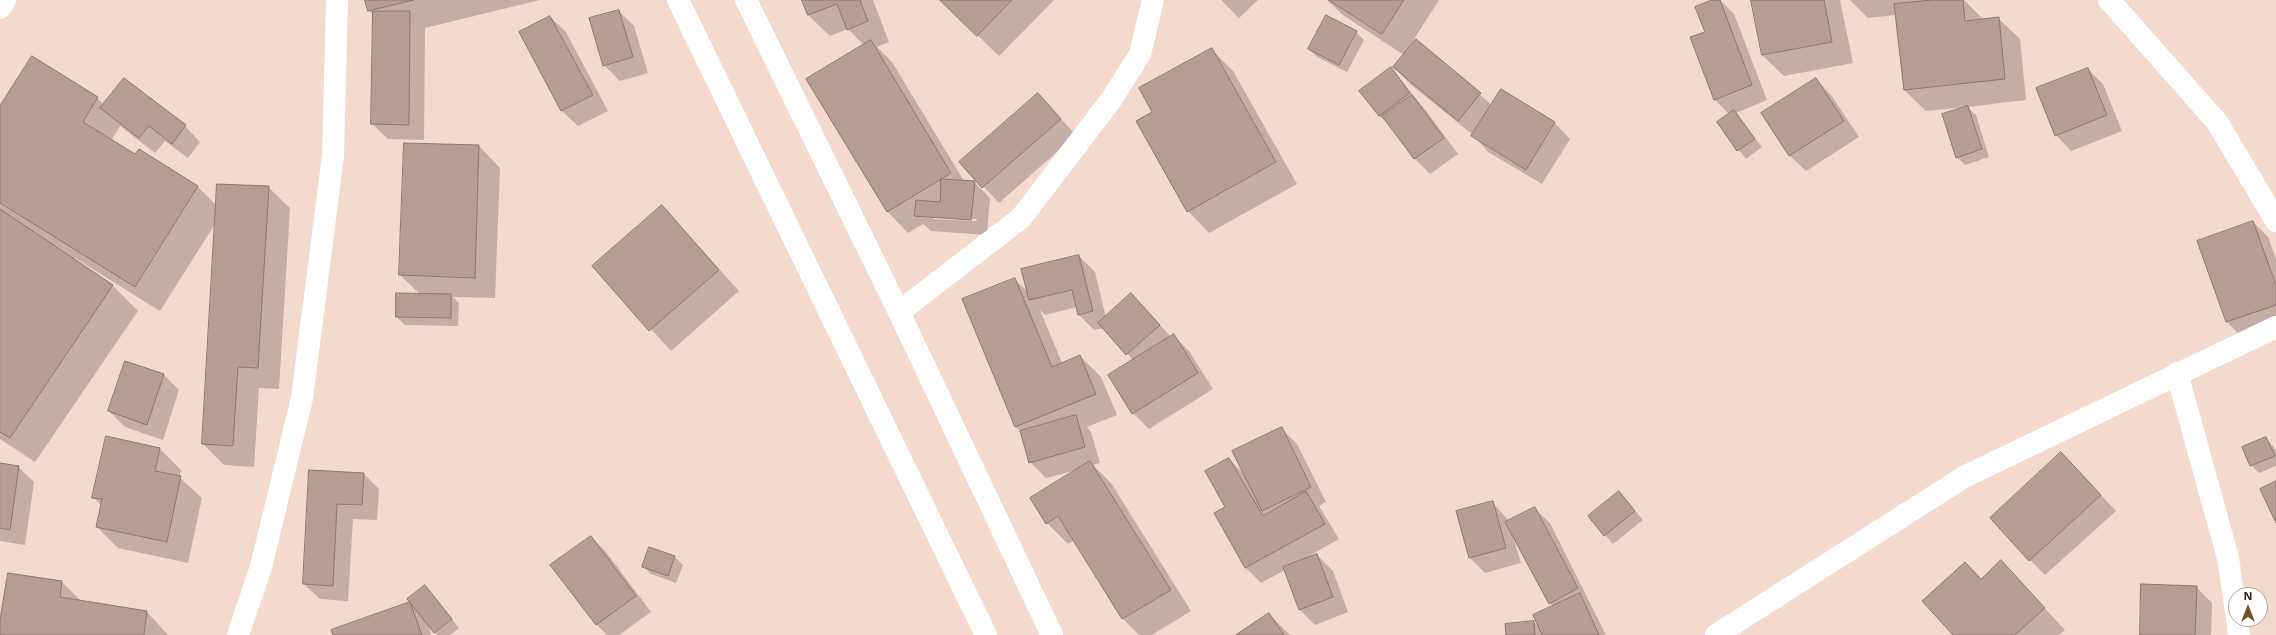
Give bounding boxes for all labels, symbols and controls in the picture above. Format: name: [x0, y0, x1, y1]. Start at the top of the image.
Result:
north arrow: [2228, 587, 2268, 627]
text: N: [2244, 588, 2252, 603]

